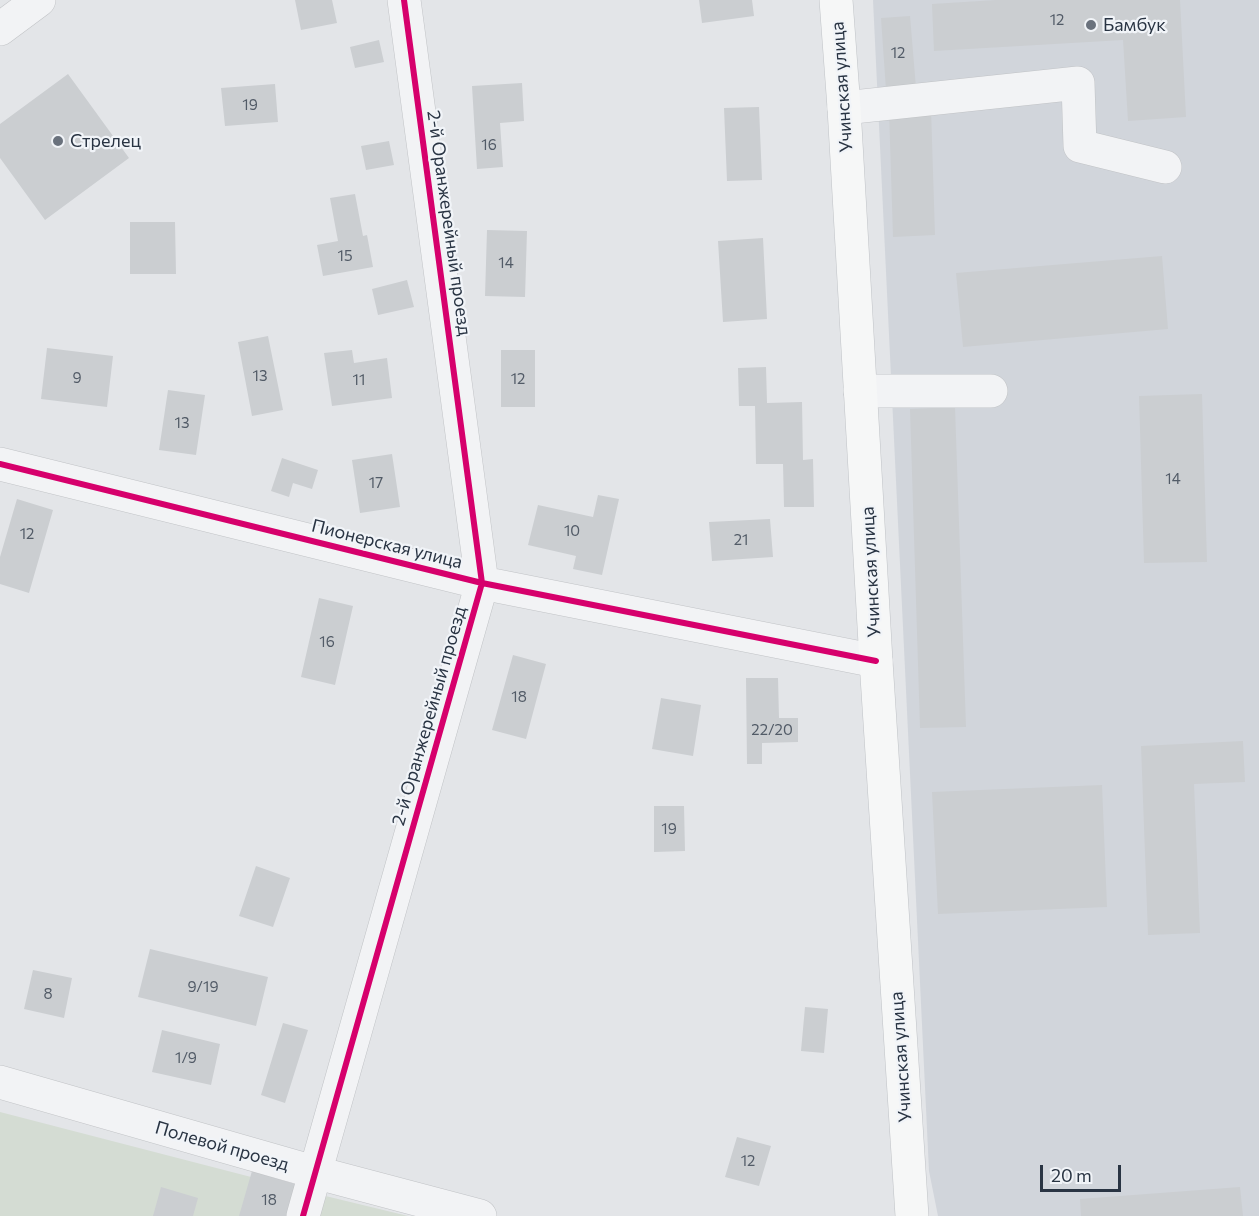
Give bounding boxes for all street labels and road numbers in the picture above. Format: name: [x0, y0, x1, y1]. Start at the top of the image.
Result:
street label: Учинская улица: [827, 21, 857, 153]
street label: 2-й Оранжерейный проезд: [422, 109, 476, 337]
street label: Учинская улица: [857, 506, 885, 638]
street label: Пионерская улица: [309, 515, 465, 573]
street label: 2-й Оранжерейный проезд: [387, 604, 471, 828]
street label: Учинская улица: [886, 991, 916, 1123]
street label: Полевой проезд: [153, 1117, 291, 1175]

